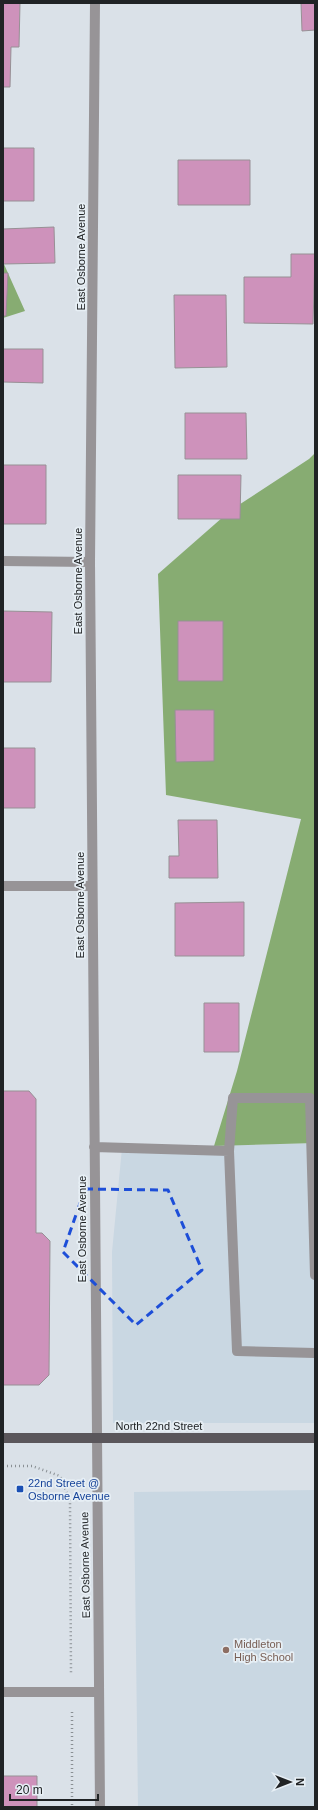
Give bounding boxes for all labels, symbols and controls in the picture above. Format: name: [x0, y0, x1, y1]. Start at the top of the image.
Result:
street label: East Osborne Avenue: [75, 204, 87, 310]
street label: East Osborne Avenue: [72, 528, 84, 634]
street label: East Osborne Avenue: [74, 852, 86, 958]
street label: East Osborne Avenue: [76, 1176, 88, 1282]
street label: North 22nd Street: [116, 1420, 202, 1432]
place label: 22nd Street @ Osborne Avenue: [28, 1477, 110, 1502]
marker: 22nd Street @ Osborne Avenue: [15, 1484, 25, 1494]
street label: East Osborne Avenue: [78, 1511, 92, 1619]
place label: Middleton High School: [234, 1638, 293, 1663]
marker: Middleton High School: [221, 1645, 231, 1655]
north arrow: [270, 1762, 310, 1802]
scale bar: [10, 1776, 98, 1802]
text: N: [294, 1778, 306, 1786]
text: 20 m: [16, 1783, 43, 1797]

